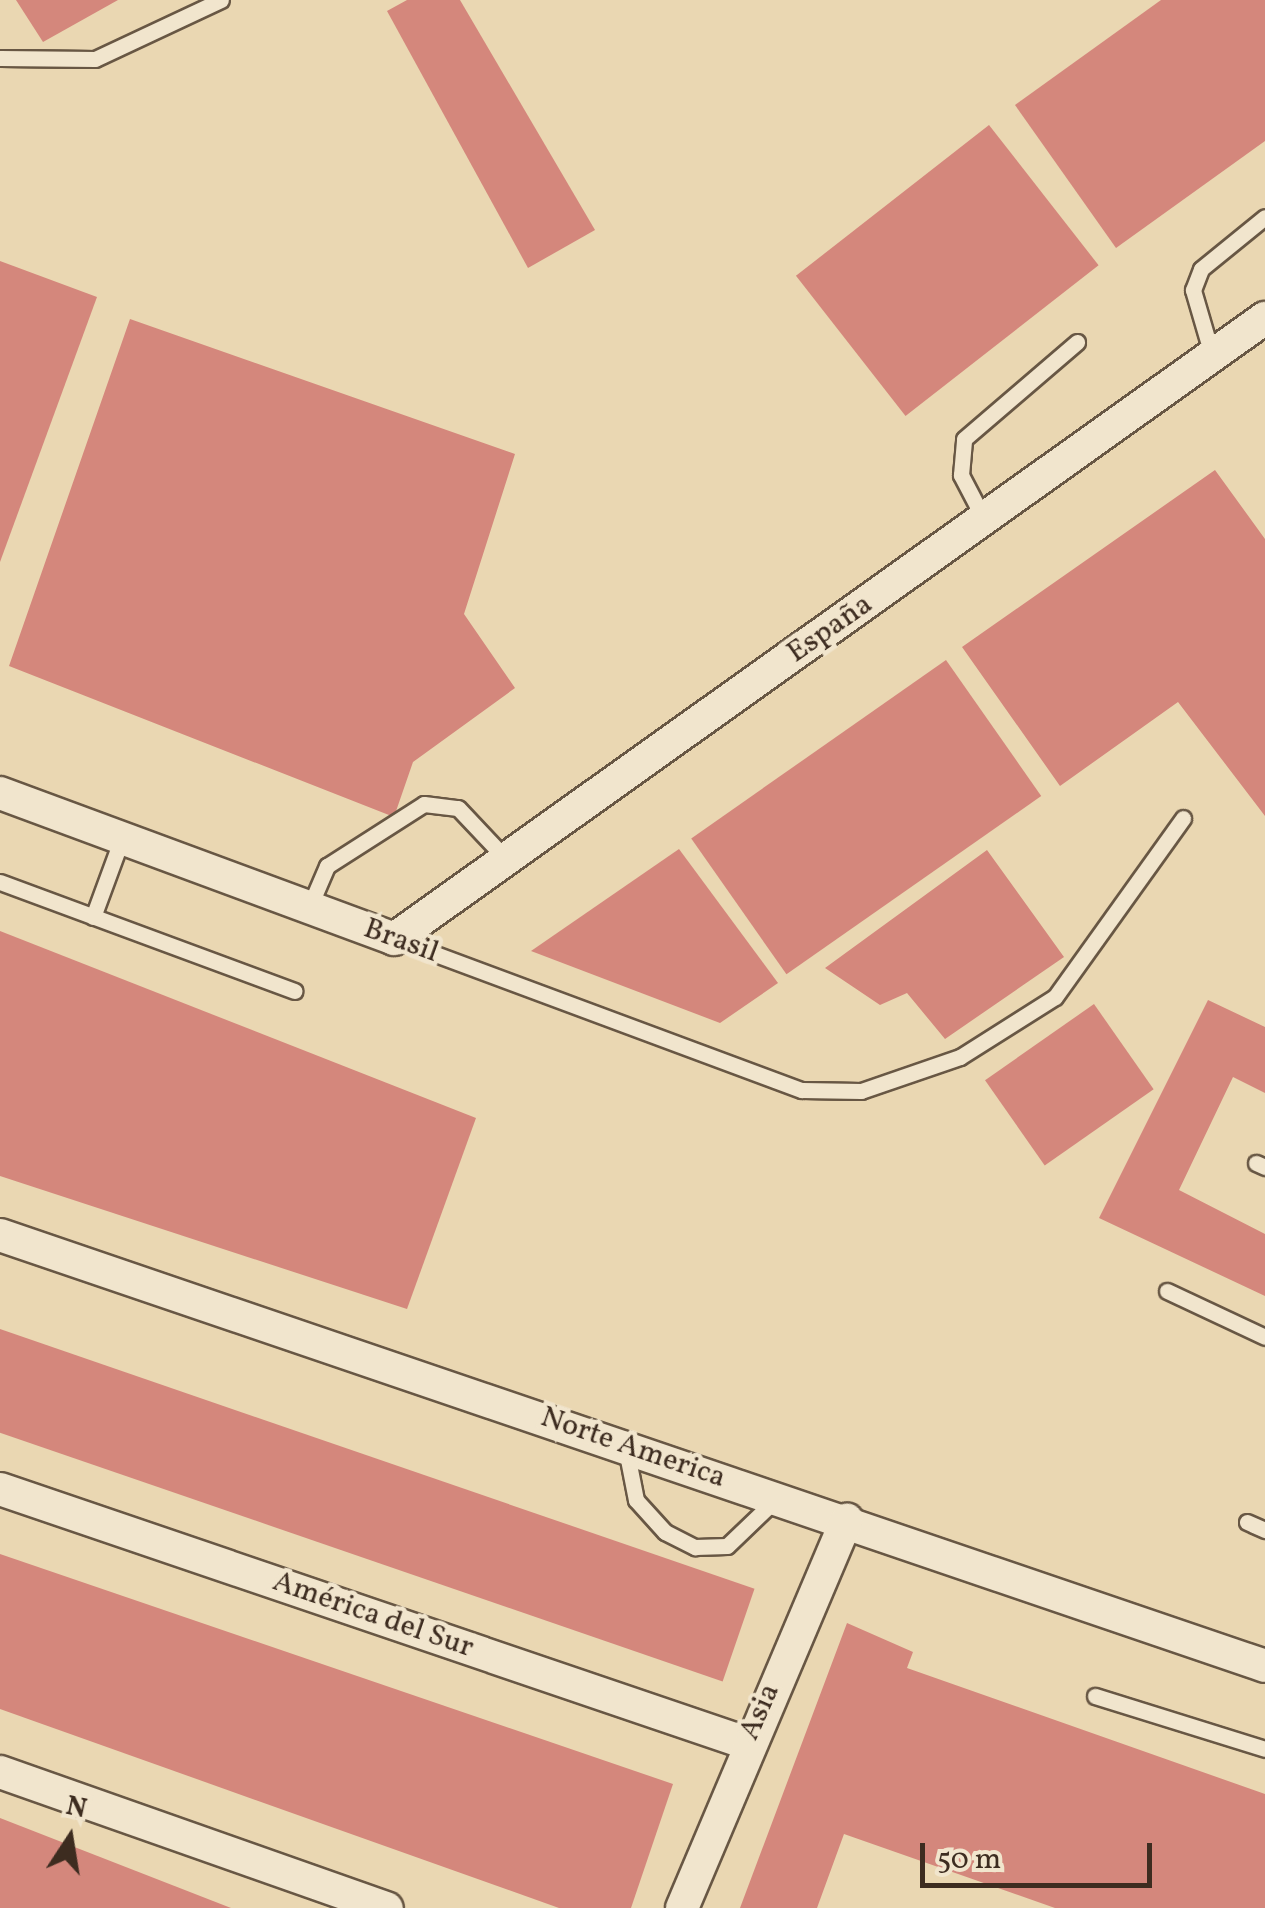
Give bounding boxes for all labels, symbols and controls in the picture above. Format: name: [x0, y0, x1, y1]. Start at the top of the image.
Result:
street label: España: [780, 587, 880, 671]
street label: Brasil: [359, 911, 443, 971]
street label: Norte America: [536, 1400, 730, 1496]
street label: América del Sur: [268, 1564, 478, 1666]
street label: Asia: [732, 1678, 788, 1746]
text: N: [62, 1787, 90, 1829]
north arrow: [20, 1788, 120, 1888]
scale bar: [925, 1823, 1158, 1885]
text: 50 m: [937, 1839, 1001, 1881]

